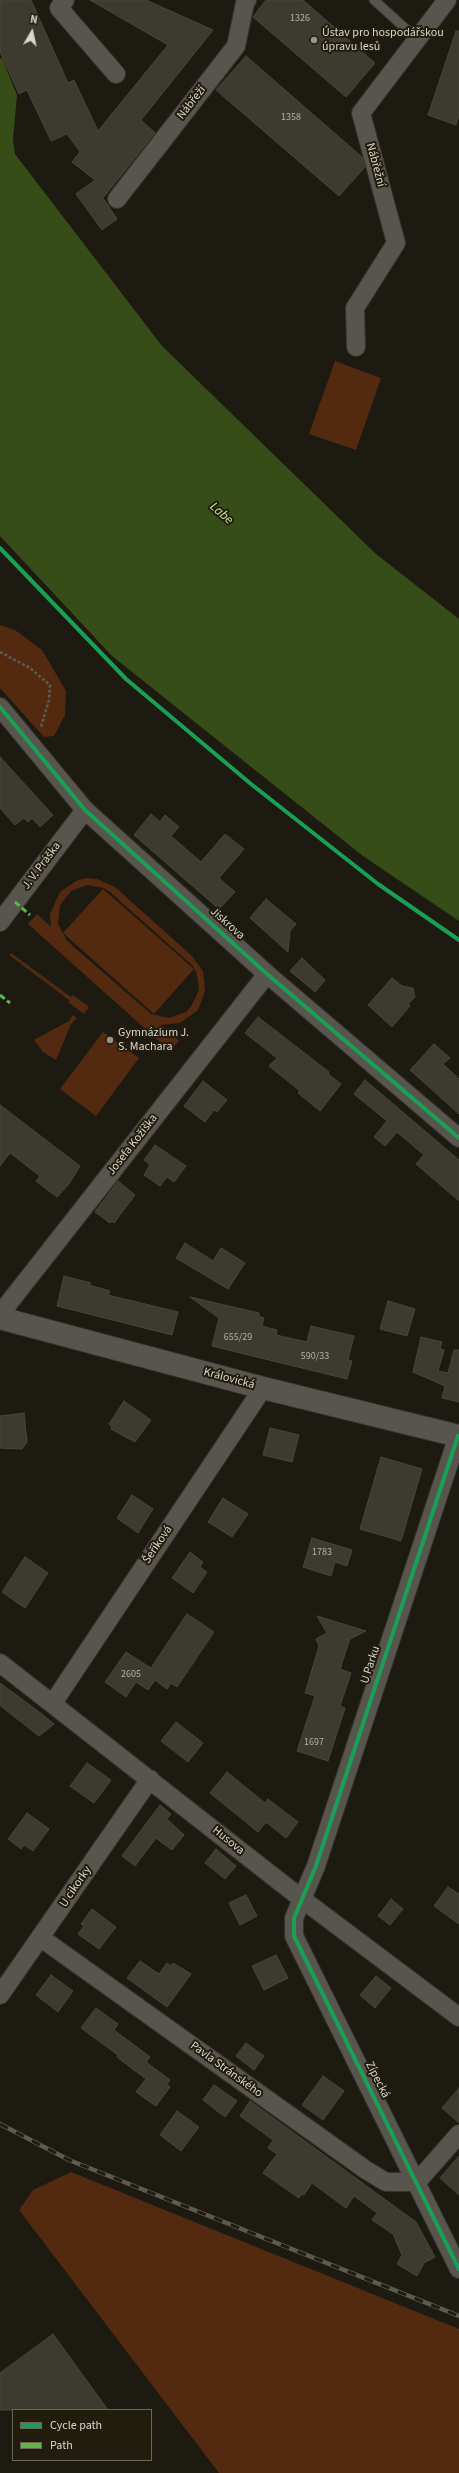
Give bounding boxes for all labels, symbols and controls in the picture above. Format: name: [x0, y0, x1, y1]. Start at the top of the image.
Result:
north arrow: [12, 12, 52, 52]
text: N: [29, 12, 39, 28]
house number: 1326: [290, 13, 310, 25]
place label: Ústav pro hospodářskou úpravu lesů: [322, 26, 444, 54]
marker: Ústav pro hospodářskou úpravu lesů: [309, 35, 319, 45]
street label: Nábřeží: [174, 83, 210, 123]
house number: 1358: [281, 112, 301, 124]
street label: Nábřežní: [362, 141, 388, 189]
water label: Labe: [206, 500, 236, 528]
street label: J. V. Práška: [20, 840, 64, 892]
street label: Jiskrova: [207, 905, 247, 943]
place label: Gymnázium J. S. Machara: [118, 1026, 189, 1054]
marker: Gymnázium J. S. Machara: [105, 1035, 115, 1045]
street label: Josefa Kožíška: [105, 1112, 161, 1178]
house number: 655/29: [224, 1332, 252, 1344]
house number: 590/33: [301, 1351, 329, 1363]
street label: Královická: [202, 1365, 256, 1393]
street label: Šeříková: [140, 1523, 176, 1567]
house number: 1783: [312, 1547, 332, 1559]
street label: U Parku: [358, 1644, 384, 1686]
house number: 2605: [121, 1669, 141, 1681]
house number: 1697: [304, 1737, 324, 1749]
street label: Husova: [209, 1824, 247, 1858]
street label: U cikorky: [57, 1864, 95, 1910]
street label: Pavla Stránského: [187, 2039, 265, 2101]
street label: Zípecká: [362, 2059, 392, 2101]
legend: [12, 2409, 152, 2461]
text: Cycle path: [50, 2417, 102, 2434]
text: Path: [50, 2437, 73, 2454]

